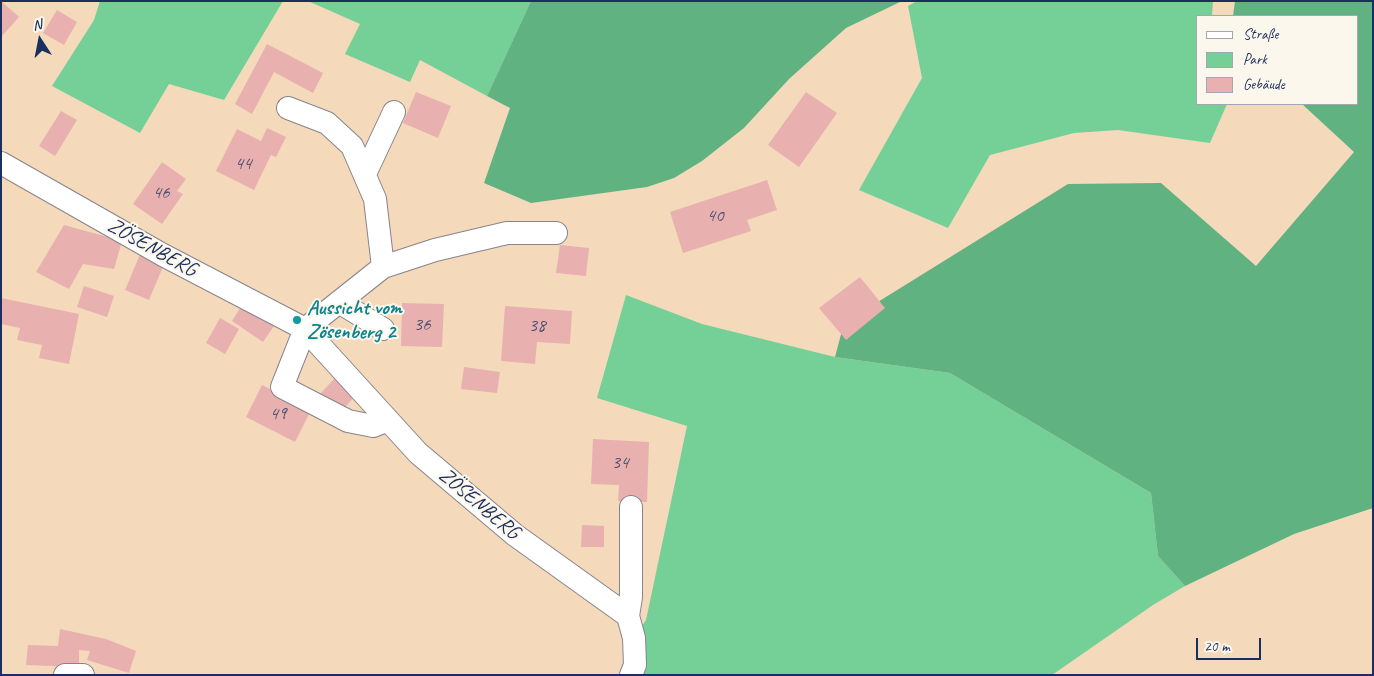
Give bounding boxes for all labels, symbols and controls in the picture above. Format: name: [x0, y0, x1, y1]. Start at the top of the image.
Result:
north arrow: [15, 15, 65, 65]
legend: [1196, 15, 1359, 105]
text: N: [31, 16, 43, 34]
text: Straße: [1243, 25, 1278, 44]
text: Park: [1243, 50, 1267, 69]
text: Gebäude: [1243, 75, 1285, 94]
house number: 44: [234, 153, 252, 175]
house number: 46: [152, 182, 170, 204]
house number: 40: [706, 205, 724, 227]
street label: ZÖSENBERG: [103, 213, 201, 283]
place label: Aussicht vom Zösenberg 2: [307, 295, 401, 345]
marker: Aussicht vom Zösenberg 2: [291, 314, 303, 326]
house number: 36: [413, 314, 431, 336]
house number: 38: [528, 315, 546, 337]
house number: 49: [269, 403, 287, 425]
house number: 34: [611, 452, 629, 474]
street label: ZÖSENBERG: [433, 463, 525, 545]
scale bar: [1199, 628, 1264, 660]
text: 20 m: [1204, 637, 1230, 656]

